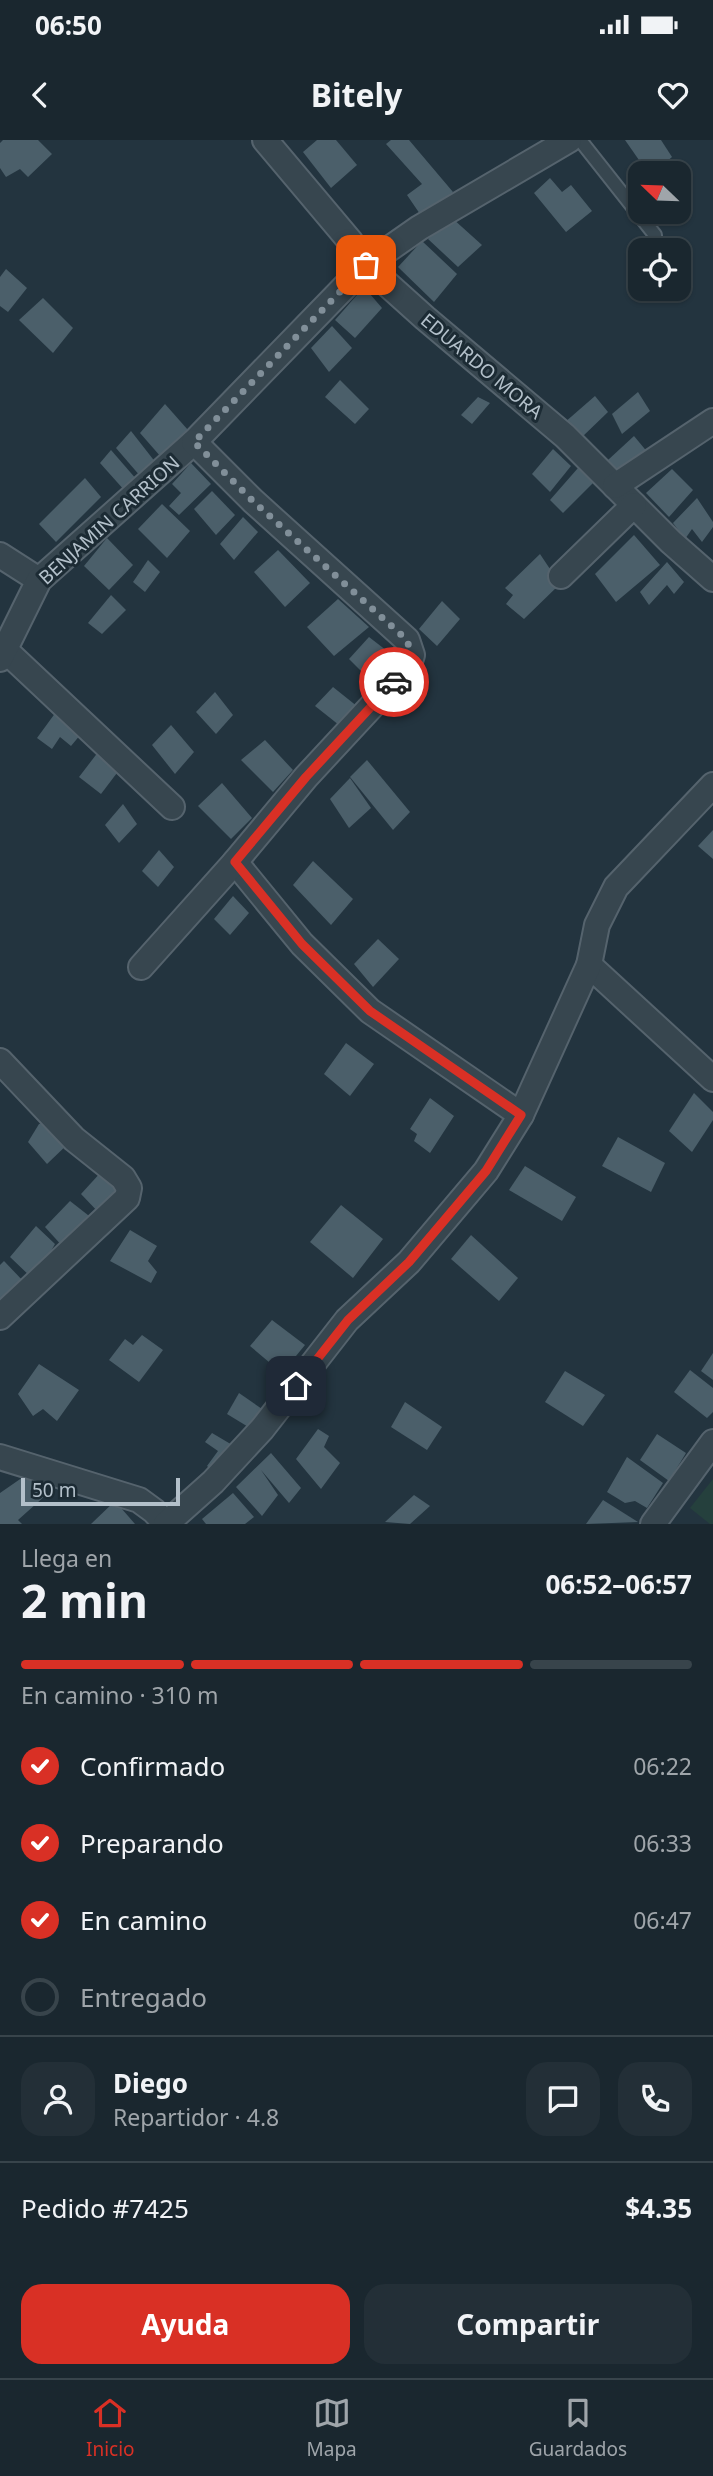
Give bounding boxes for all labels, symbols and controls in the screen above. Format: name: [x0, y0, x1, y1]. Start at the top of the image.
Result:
text: 06:50: [35, 7, 102, 43]
text: Bitely: [311, 73, 402, 116]
icon: back: [21, 76, 59, 114]
icon: heart: [654, 76, 692, 114]
north arrow: [628, 161, 691, 224]
map controls: [628, 161, 691, 301]
pin: [336, 235, 396, 295]
button: locate: [628, 238, 691, 301]
icon: bag: [347, 246, 385, 284]
street label: EDUARDO MORA: [416, 307, 549, 425]
street label: BENJAMIN CARRION: [33, 450, 185, 590]
courier: [359, 647, 429, 717]
icon: car: [375, 663, 413, 701]
pin: [266, 1356, 326, 1416]
icon: home: [277, 1367, 315, 1405]
scale bar: [21, 1475, 180, 1507]
text: 50 m: [32, 1477, 76, 1503]
text: Llega en: [21, 1542, 112, 1574]
text: 06:52–06:57: [545, 1566, 692, 1602]
text: 2 min: [21, 1569, 148, 1631]
text: En camino · 310 m: [21, 1679, 219, 1711]
icon: check: [21, 1747, 59, 1785]
text: Confirmado: [80, 1748, 225, 1784]
text: 06:22: [633, 1750, 692, 1782]
icon: check: [21, 1824, 59, 1862]
text: Preparando: [80, 1825, 224, 1861]
text: 06:33: [633, 1827, 692, 1859]
icon: check: [21, 1901, 59, 1939]
text: En camino: [80, 1902, 207, 1938]
text: 06:47: [633, 1904, 692, 1936]
text: Entregado: [80, 1979, 207, 2015]
button: person: [21, 2062, 95, 2136]
button: chat: [526, 2062, 600, 2136]
button: phone: [618, 2062, 692, 2136]
text: Diego: [113, 2065, 188, 2101]
text: Repartidor · 4.8: [113, 2101, 279, 2133]
text: Pedido #7425: [21, 2190, 189, 2226]
text: $4.35: [625, 2190, 692, 2226]
button: Ayuda: [21, 2284, 350, 2364]
button: Compartir: [364, 2284, 692, 2364]
tab: Inicio: [86, 2394, 135, 2462]
tab: Mapa: [307, 2394, 357, 2462]
tab: Guardados: [529, 2394, 627, 2462]

